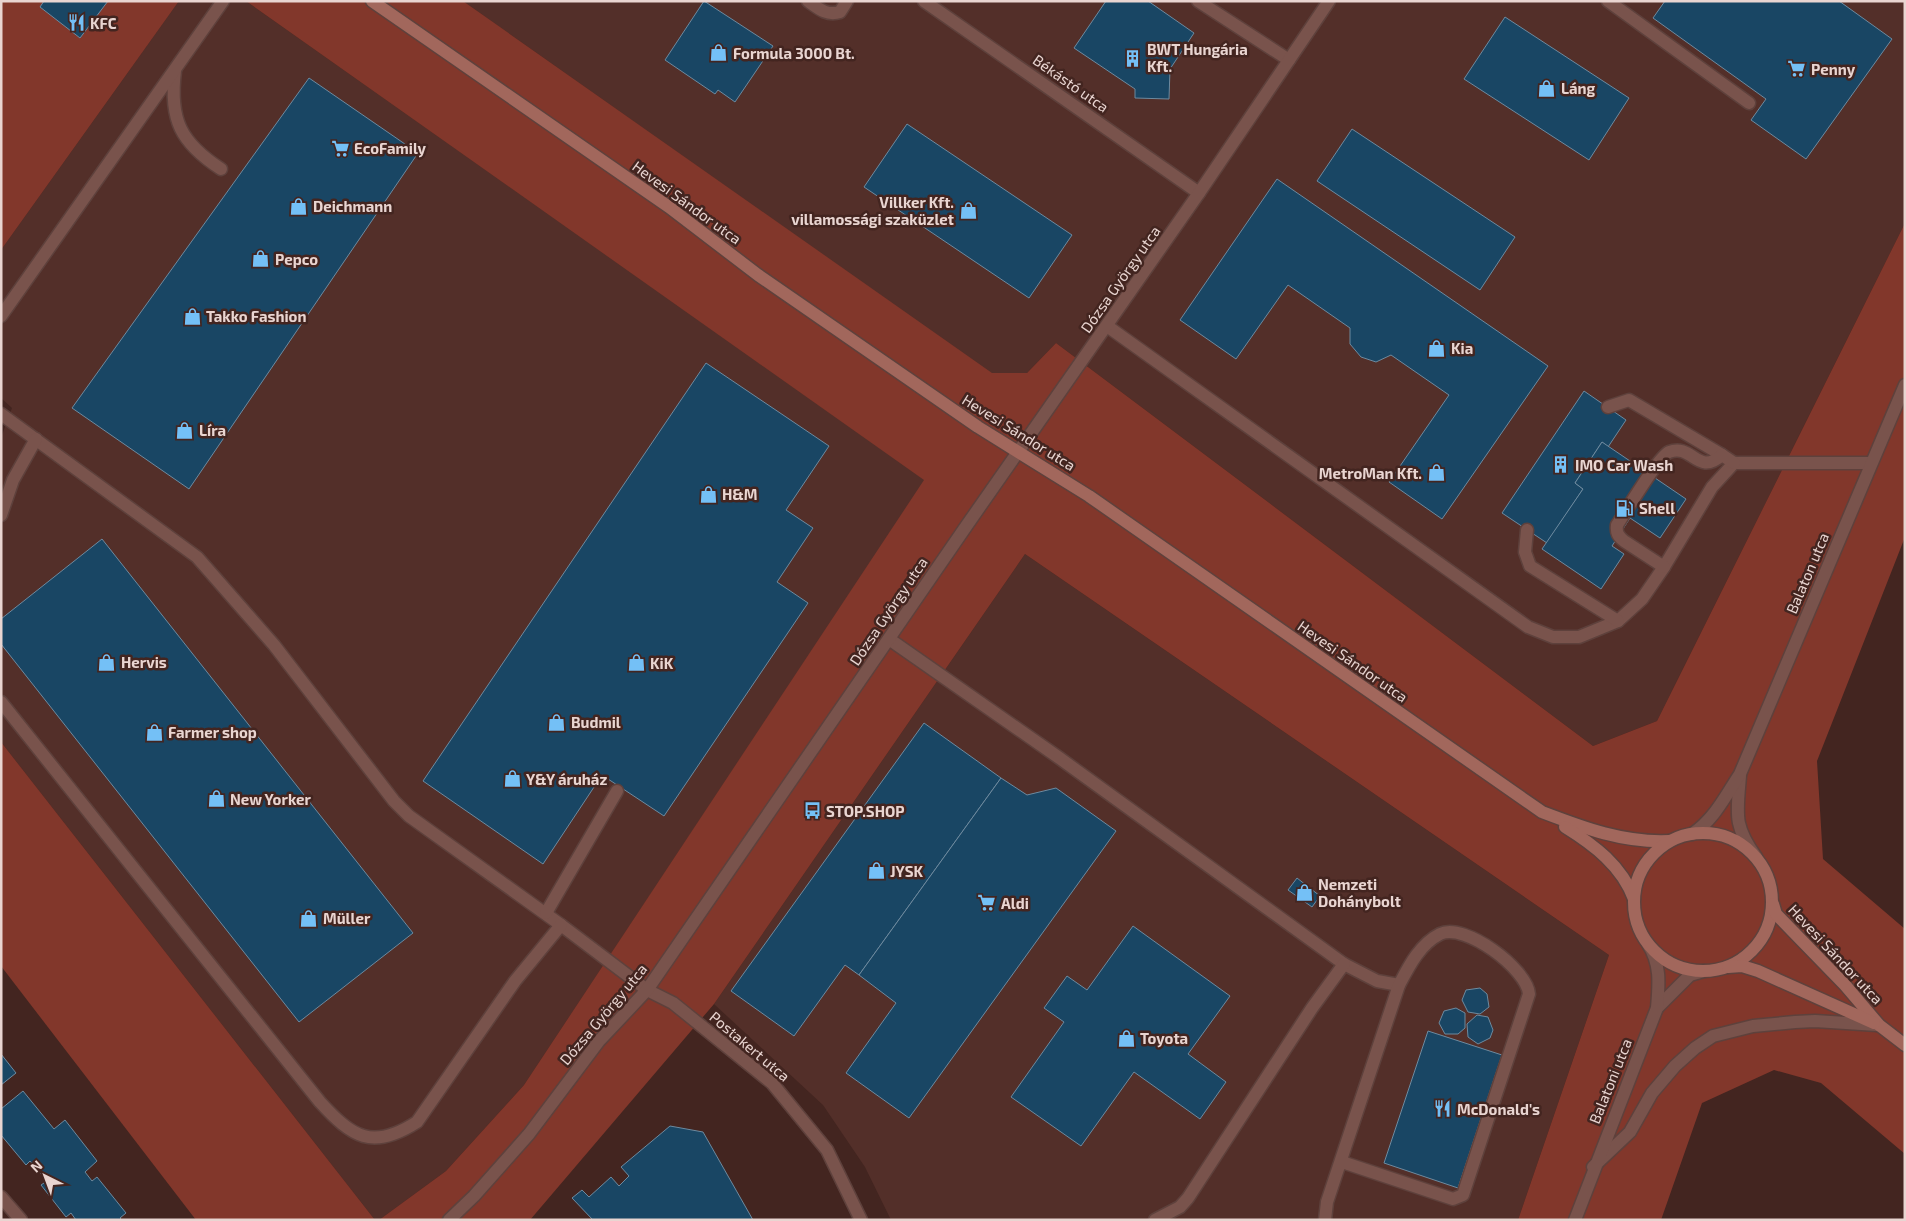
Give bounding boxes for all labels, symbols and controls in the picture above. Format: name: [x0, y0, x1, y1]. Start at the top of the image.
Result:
restaurant icon: KFC: [66, 13, 86, 33]
place label: KFC: [90, 14, 117, 32]
place label: BWT Hungária Kft.: [1147, 40, 1248, 75]
shop icon: Formula 3000 Bt.: [709, 43, 729, 63]
place label: Formula 3000 Bt.: [733, 44, 855, 62]
building icon: BWT Hungária Kft.: [1123, 48, 1143, 68]
street label: Békástó utca: [1030, 50, 1112, 116]
supermarket icon: Penny: [1787, 59, 1807, 79]
place label: Penny: [1811, 60, 1856, 79]
shop icon: Láng: [1537, 78, 1557, 98]
place label: Láng: [1561, 79, 1596, 97]
supermarket icon: EcoFamily: [330, 138, 350, 158]
place label: EcoFamily: [354, 139, 427, 158]
street label: Hevesi Sándor utca: [629, 157, 745, 247]
place label: Villker Kft. villamossági szaküzlet: [791, 193, 954, 228]
shop icon: Deichmann: [289, 196, 309, 216]
place label: Deichmann: [313, 197, 392, 215]
shop icon: Villker Kft. villamossági szaküzlet: [958, 201, 978, 221]
street label: Dózsa György utca: [1076, 222, 1164, 336]
shop icon: Pepco: [251, 249, 271, 269]
place label: Pepco: [275, 250, 318, 268]
shop icon: Takko Fashion: [182, 306, 202, 326]
place label: Takko Fashion: [206, 307, 306, 325]
shop icon: Kia: [1427, 338, 1447, 358]
place label: Kia: [1451, 339, 1473, 357]
street label: Hevesi Sándor utca: [959, 390, 1079, 474]
shop icon: Líra: [175, 420, 195, 440]
place label: Líra: [199, 421, 226, 439]
building icon: IMO Car Wash: [1551, 455, 1571, 475]
place label: IMO Car Wash: [1575, 456, 1673, 474]
shop icon: MetroMan Kft.: [1426, 463, 1446, 483]
place label: MetroMan Kft.: [1319, 464, 1422, 482]
shop icon: H&M: [698, 484, 718, 504]
place label: H&M: [722, 485, 758, 503]
fuel station icon: Shell: [1615, 498, 1635, 518]
place label: Shell: [1639, 499, 1675, 517]
street label: Balaton utca: [1782, 530, 1832, 616]
street label: Dózsa György utca: [845, 554, 931, 668]
street label: Hevesi Sándor utca: [1295, 616, 1411, 706]
shop icon: Hervis: [97, 652, 117, 672]
place label: Hervis: [121, 653, 167, 671]
shop icon: KiK: [626, 653, 646, 673]
place label: KiK: [650, 654, 674, 672]
shop icon: Budmil: [547, 712, 567, 732]
place label: Budmil: [571, 713, 621, 731]
shop icon: Farmer shop: [144, 722, 164, 742]
place label: Farmer shop: [168, 723, 257, 741]
shop icon: Y&Y áruház: [502, 769, 522, 789]
place label: Y&Y áruház: [526, 770, 607, 788]
shop icon: New Yorker: [206, 789, 226, 809]
place label: New Yorker: [230, 790, 311, 808]
bus stop icon: STOP.SHOP: [802, 801, 822, 821]
place label: STOP.SHOP: [826, 802, 905, 820]
shop icon: JYSK: [866, 861, 886, 881]
place label: JYSK: [890, 862, 923, 880]
place label: Nemzeti Dohánybolt: [1318, 875, 1401, 911]
shop icon: Nemzeti Dohánybolt: [1294, 883, 1314, 903]
supermarket icon: Aldi: [977, 893, 997, 913]
place label: Aldi: [1001, 894, 1029, 912]
street label: Hevesi Sándor utca: [1785, 900, 1887, 1008]
shop icon: Müller: [299, 908, 319, 928]
place label: Müller: [323, 909, 371, 927]
street label: Dózsa György utca: [556, 960, 650, 1068]
street label: Postakert utca: [706, 1007, 794, 1085]
shop icon: Toyota: [1116, 1028, 1136, 1048]
place label: Toyota: [1140, 1029, 1188, 1048]
street label: Balatoni utca: [1585, 1036, 1635, 1126]
restaurant icon: McDonald's: [1433, 1099, 1453, 1119]
place label: McDonald's: [1457, 1100, 1540, 1118]
north arrow: [20, 1151, 70, 1201]
text: N: [27, 1156, 45, 1176]

